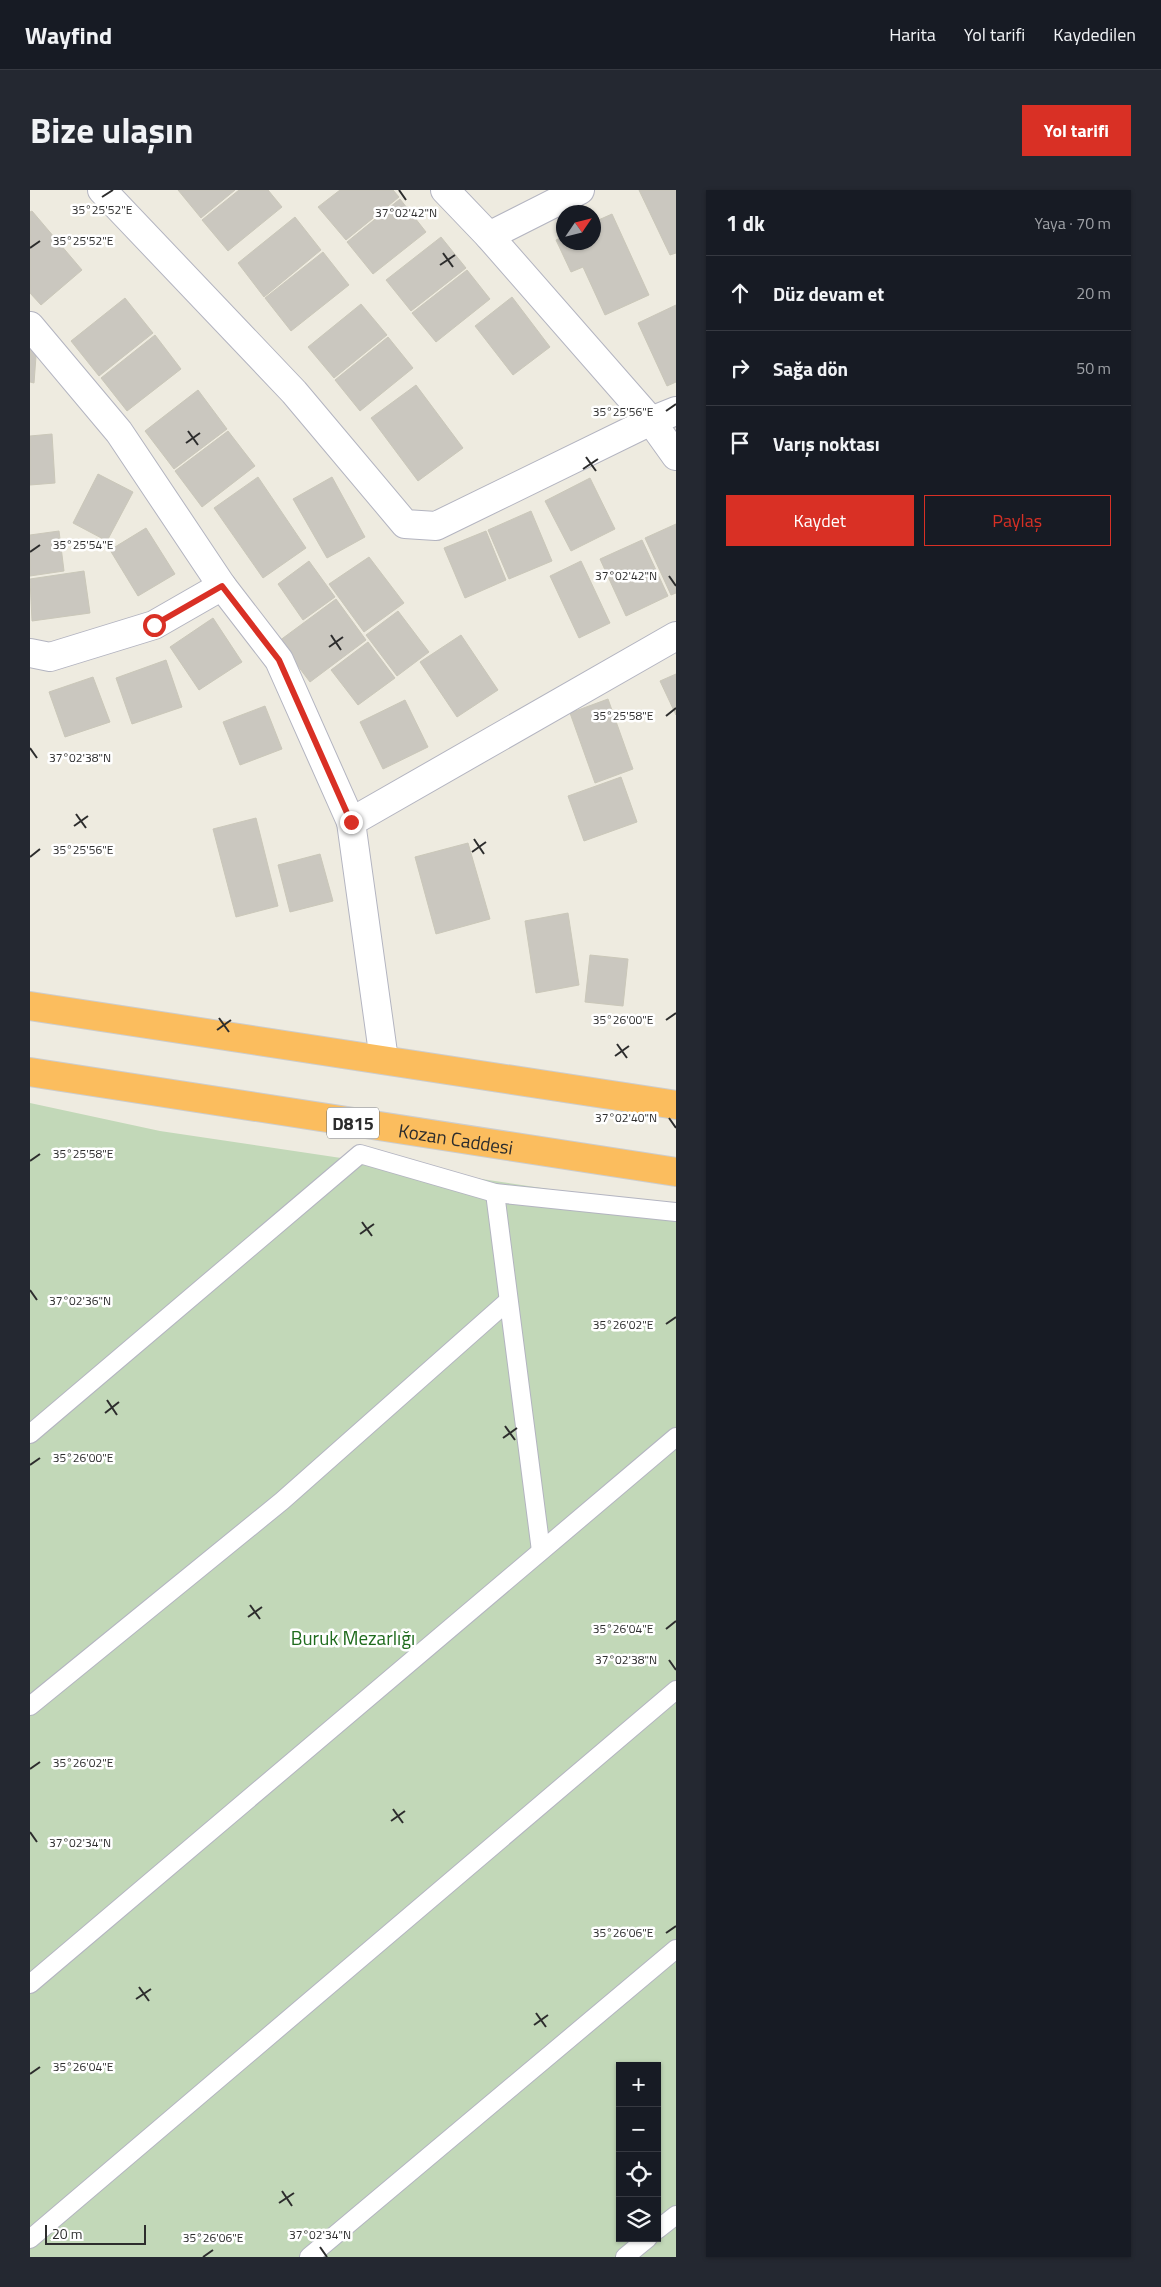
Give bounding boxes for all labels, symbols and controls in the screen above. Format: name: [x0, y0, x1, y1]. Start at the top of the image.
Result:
text: Wayfind: [25, 17, 112, 53]
text: Harita: [889, 21, 936, 48]
text: Yol tarifi: [964, 21, 1025, 48]
text: Kaydedilen: [1053, 21, 1136, 48]
text: Bize ulaşın: [30, 103, 193, 157]
button: Yol tarifi: [1022, 105, 1131, 156]
text: 35°25'52"E: [72, 200, 133, 219]
text: 37°02'42"N: [375, 203, 437, 222]
north arrow: [556, 205, 601, 250]
text: 1 dk: [726, 207, 765, 239]
text: Yaya · 70 m: [1035, 211, 1111, 235]
text: 35°25'52"E: [53, 231, 114, 250]
icon: ahead: [726, 279, 754, 307]
text: Düz devam et: [773, 279, 884, 308]
text: 20 m: [1076, 281, 1111, 305]
icon: right: [726, 354, 754, 382]
text: Sağa dön: [773, 354, 848, 383]
text: 50 m: [1076, 356, 1111, 380]
text: 35°25'56"E: [593, 402, 654, 421]
icon: arrive: [726, 429, 754, 457]
text: Varış noktası: [773, 429, 880, 458]
button: Kaydet: [726, 495, 914, 546]
button: Paylaş: [924, 495, 1111, 546]
text: 35°25'54"E: [53, 535, 114, 554]
text: 37°02'42"N: [595, 566, 657, 585]
route start: [143, 614, 166, 637]
text: 35°25'58"E: [593, 706, 654, 725]
text: 37°02'38"N: [49, 748, 111, 767]
route end: [340, 811, 363, 834]
text: 35°25'56"E: [53, 840, 114, 859]
text: 35°26'00"E: [593, 1010, 654, 1029]
road number: D815: [327, 1108, 379, 1138]
text: 37°02'40"N: [595, 1108, 657, 1127]
street label: Kozan Caddesi: [397, 1115, 515, 1161]
text: 35°25'58"E: [53, 1144, 114, 1163]
text: 37°02'36"N: [49, 1291, 111, 1310]
text: 35°26'02"E: [593, 1315, 654, 1334]
text: 35°26'00"E: [53, 1448, 114, 1467]
text: 35°26'04"E: [593, 1619, 654, 1638]
park label: Buruk Mezarlığı: [291, 1623, 415, 1652]
text: 37°02'38"N: [595, 1650, 657, 1669]
text: 35°26'02"E: [53, 1753, 114, 1772]
text: 37°02'34"N: [49, 1833, 111, 1852]
text: 35°26'06"E: [593, 1923, 654, 1942]
text: 35°26'04"E: [53, 2057, 114, 2076]
map controls: [616, 2062, 661, 2242]
button: +: [616, 2062, 661, 2107]
button: −: [616, 2107, 661, 2152]
button: locate: [616, 2152, 661, 2197]
button: layers: [616, 2197, 661, 2242]
scale bar: [45, 2222, 146, 2245]
text: 20 m: [52, 2223, 82, 2244]
text: 37°02'34"N: [289, 2225, 351, 2244]
text: 35°26'06"E: [183, 2228, 244, 2247]

